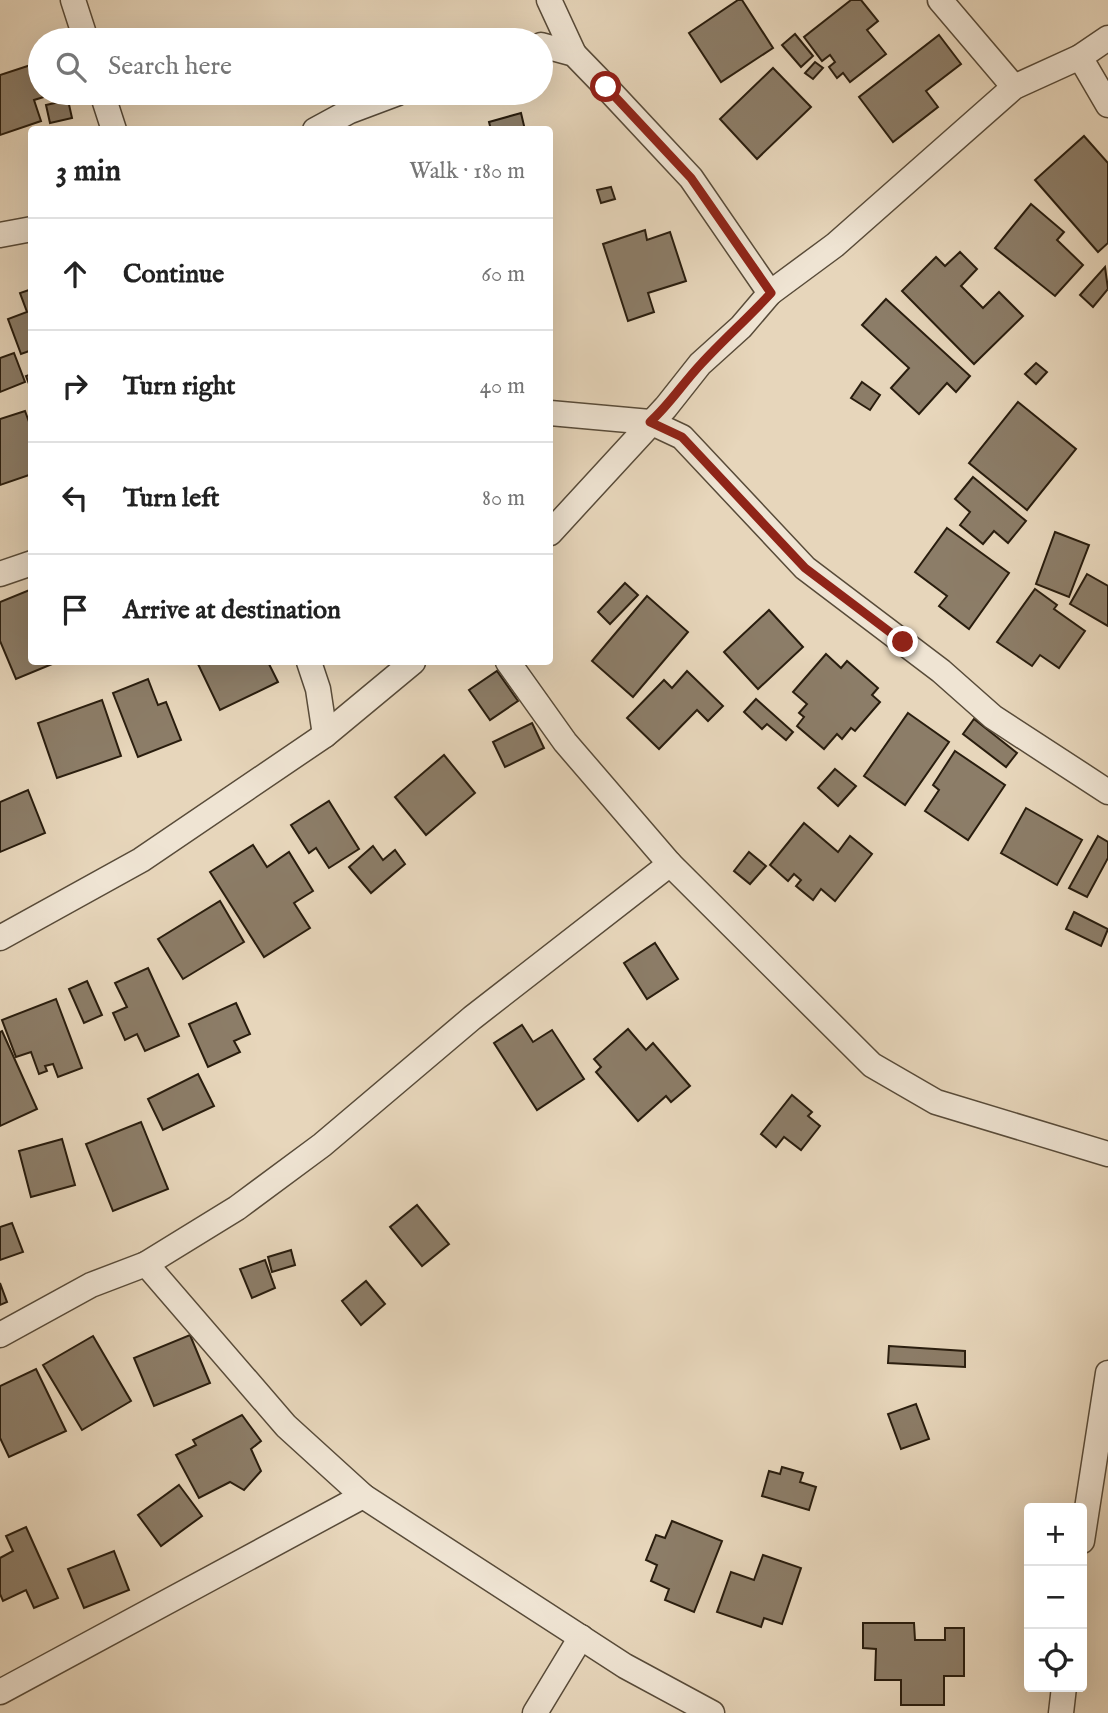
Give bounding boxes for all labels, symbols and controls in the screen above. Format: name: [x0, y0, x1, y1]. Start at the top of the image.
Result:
search box: [28, 28, 553, 105]
icon: search: [52, 48, 90, 86]
text: Search here: [108, 50, 232, 83]
route start: [590, 71, 621, 102]
text: 3 min: [56, 153, 121, 191]
text: Walk · 180 m: [409, 157, 525, 186]
icon: ahead: [56, 255, 94, 293]
text: Continue: [123, 258, 224, 291]
text: 60 m: [481, 260, 525, 289]
icon: right: [56, 367, 94, 405]
text: Turn right: [123, 370, 236, 403]
text: 40 m: [480, 372, 525, 401]
icon: left: [56, 479, 94, 517]
text: Turn left: [123, 482, 220, 515]
text: 80 m: [482, 484, 525, 513]
icon: arrive: [56, 591, 94, 629]
text: Arrive at destination: [123, 594, 341, 627]
route end: [887, 626, 918, 657]
map controls: [1024, 1503, 1087, 1692]
button: +: [1024, 1503, 1087, 1566]
button: −: [1024, 1566, 1087, 1629]
button: locate: [1024, 1629, 1087, 1692]

